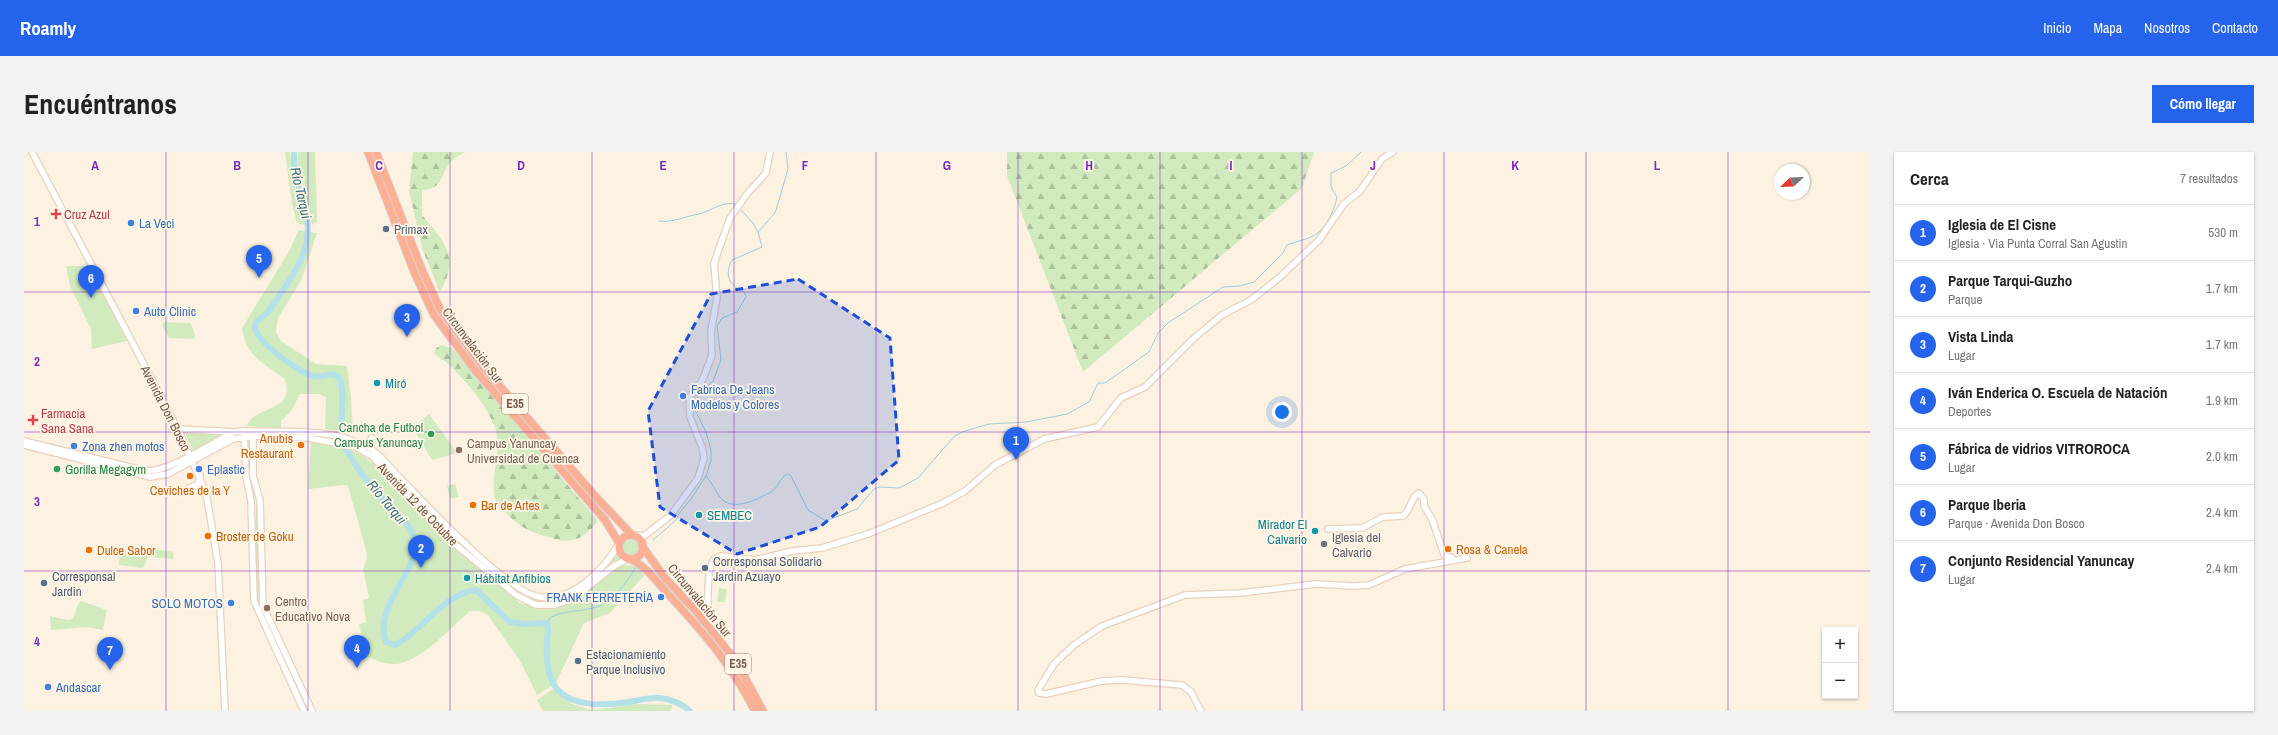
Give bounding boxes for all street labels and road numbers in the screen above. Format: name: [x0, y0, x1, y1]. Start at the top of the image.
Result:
street label: Circunvalación Sur: [439, 304, 507, 387]
street label: Avenida Don Bosco: [136, 362, 195, 454]
road number: E35: [502, 394, 528, 414]
street label: Avenida 12 de Octubre: [374, 459, 462, 549]
street label: Circunvalación Sur: [664, 560, 736, 641]
road number: E35: [725, 654, 751, 674]

